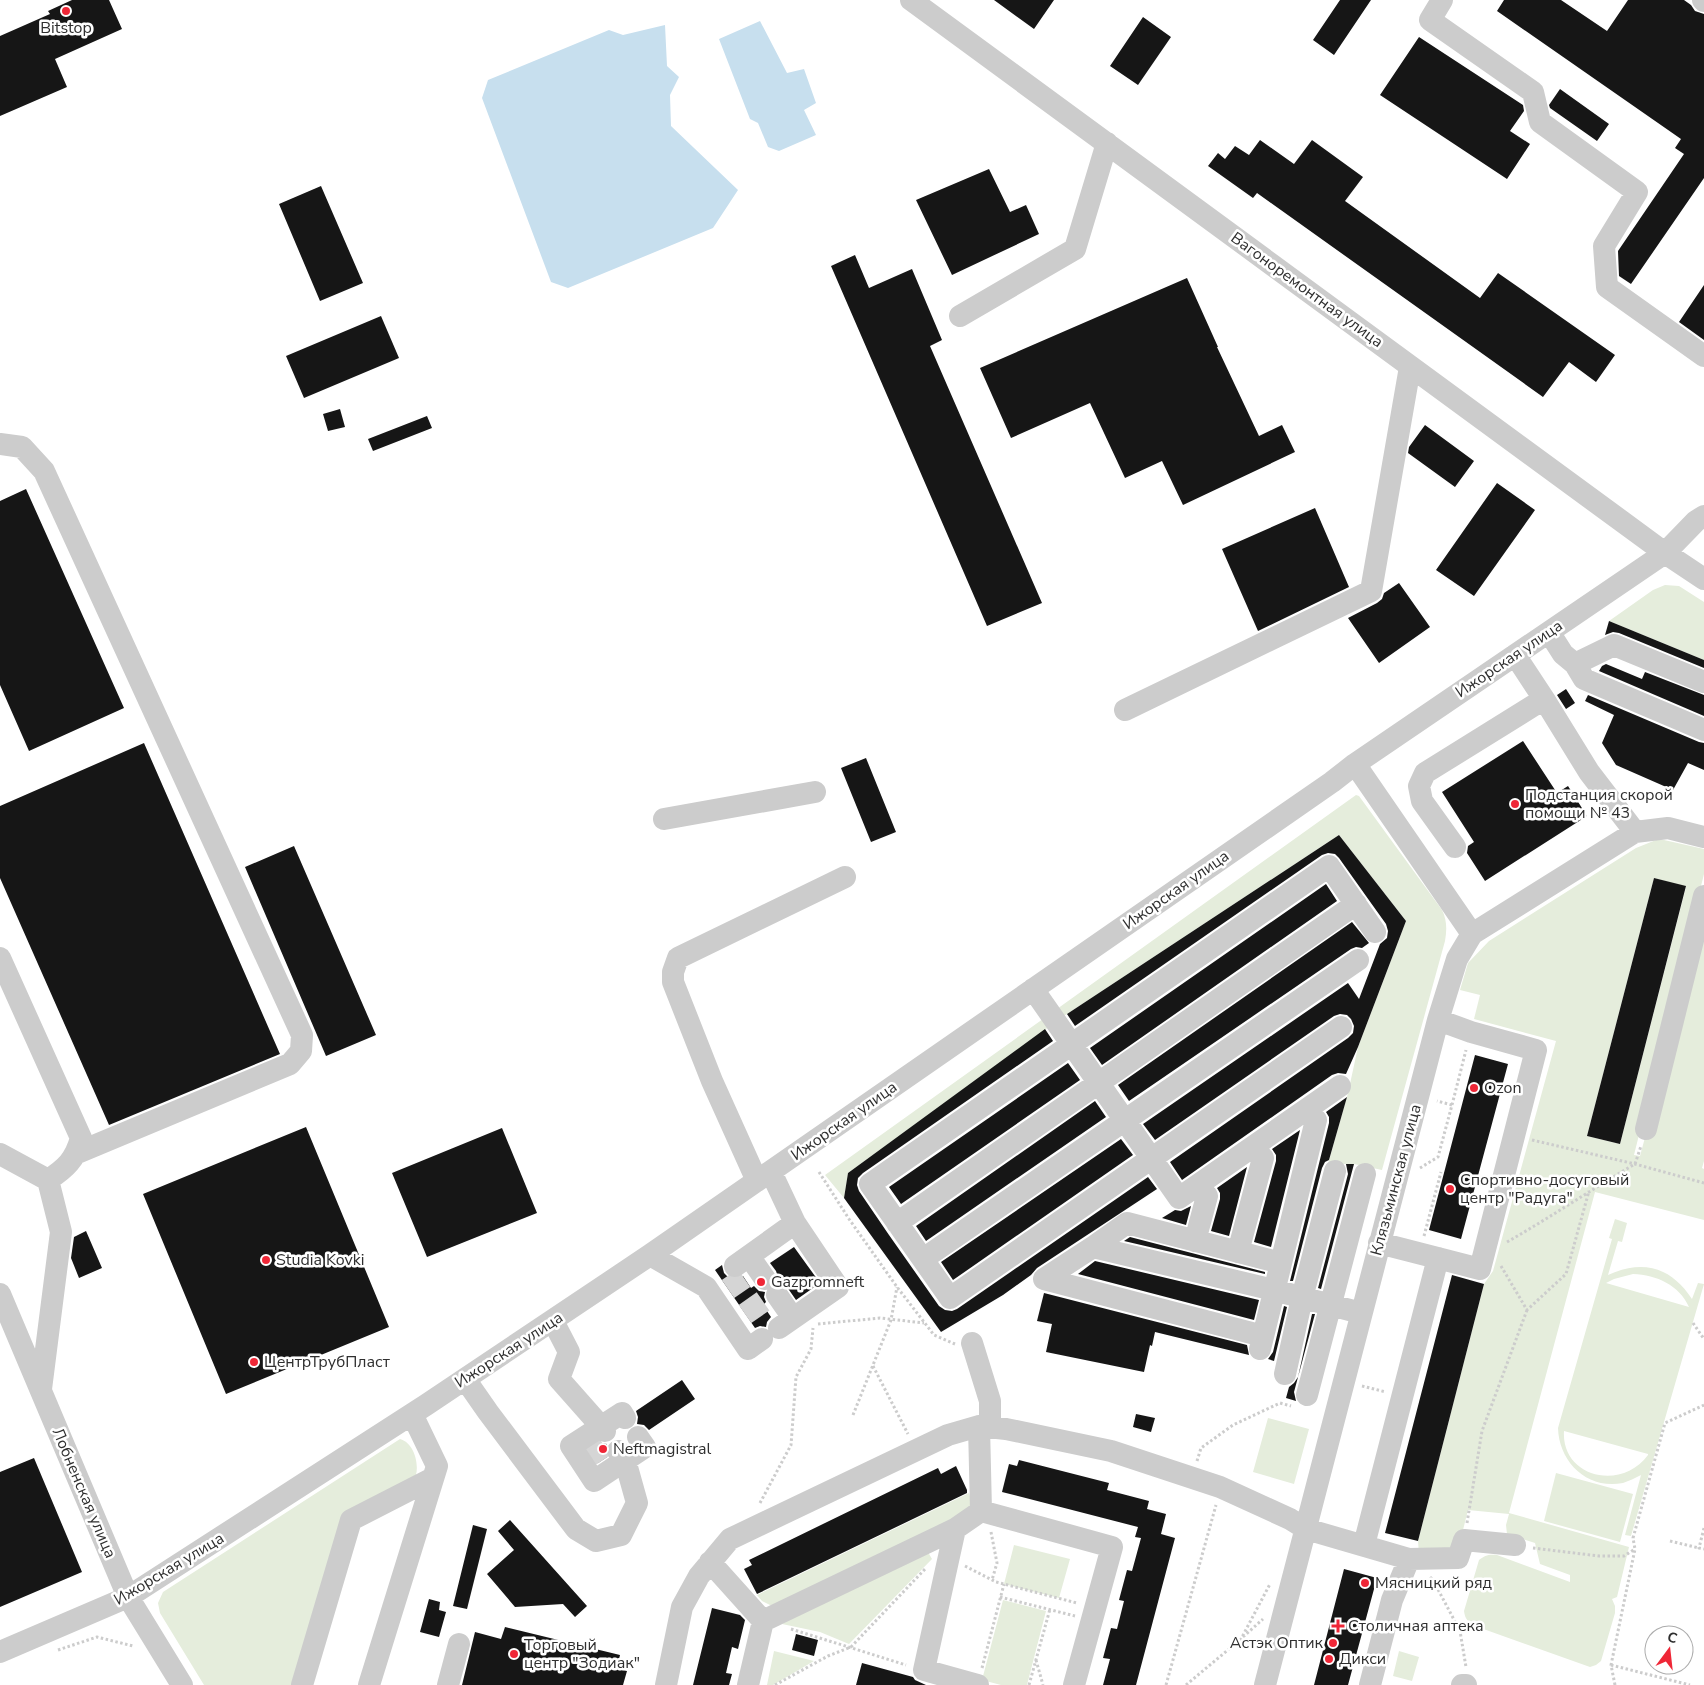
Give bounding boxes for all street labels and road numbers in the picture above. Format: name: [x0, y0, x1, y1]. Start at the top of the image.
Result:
street label: Вагоноремонтная улица: [1226, 227, 1388, 353]
street label: Ижорская улица: [1451, 615, 1567, 703]
street label: Ижорская улица: [1119, 845, 1233, 935]
street label: Ижорская улица: [787, 1076, 901, 1166]
street label: Клязьминская улица: [1365, 1102, 1427, 1258]
street label: Ижорская улица: [451, 1307, 567, 1393]
street label: Лобненская улица: [47, 1425, 121, 1561]
street label: Ижорская улица: [110, 1527, 228, 1611]

